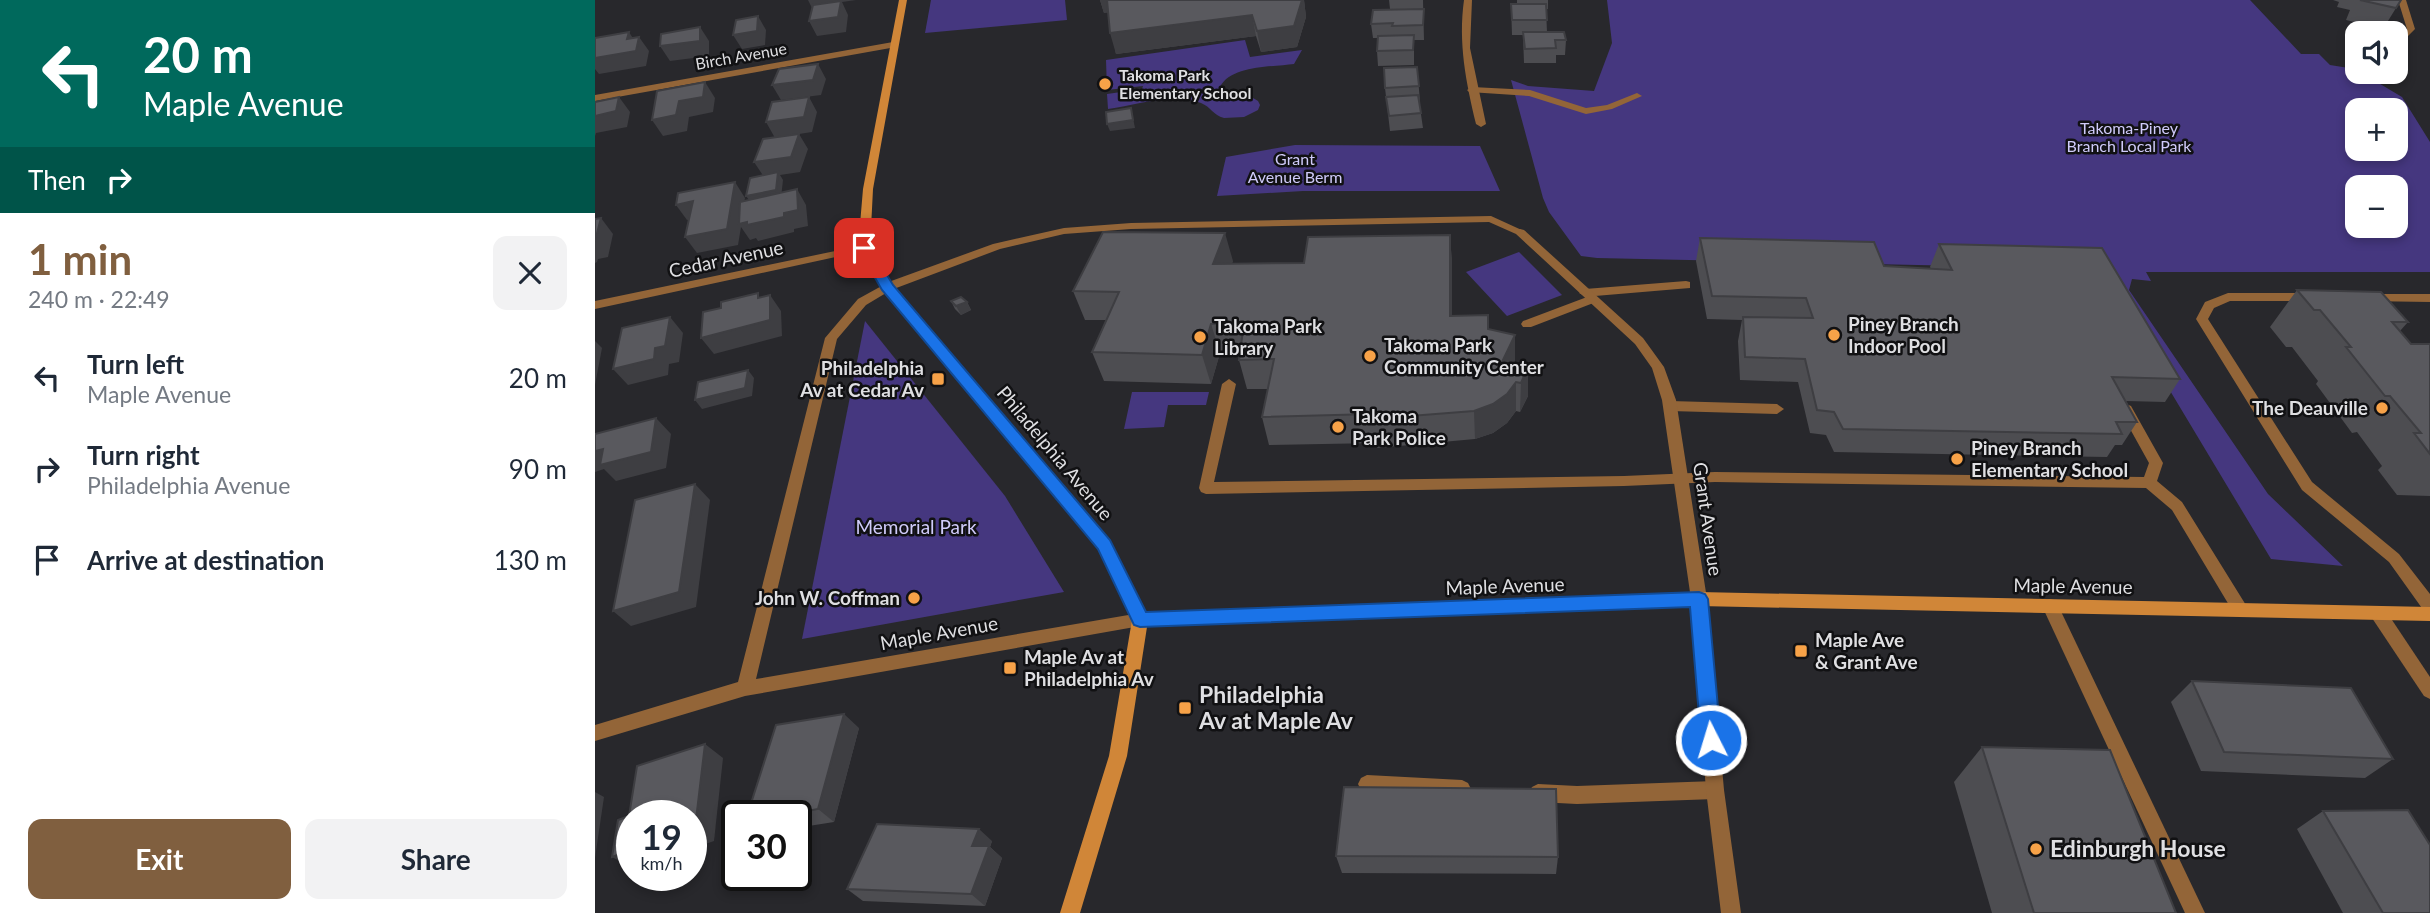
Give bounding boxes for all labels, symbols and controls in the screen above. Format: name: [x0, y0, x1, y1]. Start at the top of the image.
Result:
map controls: [2345, 21, 2408, 238]
button: sound: [2345, 21, 2408, 84]
text: 20 m: [143, 25, 253, 83]
icon: left: [28, 28, 119, 119]
street label: Birch Avenue: [694, 38, 788, 73]
place label: Takoma Park Elementary School: [1119, 65, 1251, 102]
marker: Takoma Park Elementary School: [1097, 76, 1113, 92]
text: Maple Avenue: [143, 84, 344, 123]
button: +: [2345, 98, 2408, 161]
park label: Takoma-Piney Branch Local Park: [2067, 118, 2192, 155]
park label: Grant Avenue Berm: [1248, 149, 1342, 186]
icon: right: [100, 161, 138, 199]
text: Then: [28, 164, 86, 196]
button: −: [2345, 175, 2408, 238]
pin: [834, 218, 894, 278]
icon: arrive: [845, 229, 883, 267]
text: 1 min: [28, 234, 132, 284]
street label: Cedar Avenue: [667, 235, 785, 282]
button: close: [493, 236, 567, 310]
text: 240 m · 22:49: [28, 285, 170, 313]
place label: Piney Branch Indoor Pool: [1848, 312, 1959, 357]
place label: Takoma Park Library: [1214, 314, 1323, 359]
marker: Piney Branch Indoor Pool: [1826, 327, 1842, 343]
marker: Takoma Park Library: [1192, 329, 1208, 345]
place label: Takoma Park Community Center: [1384, 333, 1545, 378]
text: Turn left: [87, 348, 184, 380]
marker: Takoma Park Community Center: [1362, 348, 1378, 364]
place label: Philadelphia Av at Cedar Av: [799, 356, 924, 401]
icon: left: [28, 359, 66, 397]
text: 20 m: [509, 362, 567, 394]
marker: Philadelphia Av at Cedar Av: [930, 371, 946, 387]
text: Maple Avenue: [87, 380, 231, 408]
street label: Philadelphia Avenue: [993, 381, 1118, 524]
place label: The Deauville: [2252, 396, 2368, 419]
marker: The Deauville: [2374, 400, 2390, 416]
place label: Takoma Park Police: [1352, 404, 1446, 449]
marker: Takoma Park Police: [1330, 419, 1346, 435]
place label: Piney Branch Elementary School: [1971, 436, 2128, 481]
text: Turn right: [87, 439, 200, 471]
icon: right: [28, 450, 66, 488]
marker: Piney Branch Elementary School: [1949, 451, 1965, 467]
text: 90 m: [509, 453, 567, 485]
street label: Grant Avenue: [1689, 461, 1728, 577]
text: Philadelphia Avenue: [87, 471, 290, 499]
park label: Memorial Park: [855, 515, 977, 538]
icon: arrive: [28, 541, 66, 579]
text: Arrive at destination: [87, 544, 324, 576]
text: 130 m: [494, 544, 567, 576]
street label: Maple Avenue: [1445, 572, 1565, 599]
street label: Maple Avenue: [2013, 573, 2133, 598]
place label: John W. Coffman: [755, 586, 900, 609]
marker: John W. Coffman: [906, 590, 922, 606]
street label: Maple Avenue: [878, 611, 1000, 654]
place label: Maple Ave & Grant Ave: [1815, 628, 1918, 673]
marker: Maple Ave & Grant Ave: [1793, 643, 1809, 659]
place label: Maple Av at Philadelphia Av: [1024, 645, 1154, 690]
marker: Maple Av at Philadelphia Av: [1002, 660, 1018, 676]
place label: Philadelphia Av at Maple Av: [1198, 680, 1354, 734]
marker: Philadelphia Av at Maple Av: [1177, 700, 1193, 716]
position arrow: [1674, 703, 1748, 777]
speed limit sign: 30: [721, 800, 812, 891]
text: 19: [641, 815, 682, 857]
button: Exit: [28, 819, 291, 899]
button: Share: [305, 819, 567, 899]
place label: Edinburgh House: [2050, 834, 2226, 862]
marker: Edinburgh House: [2028, 841, 2044, 857]
text: km/h: [640, 852, 683, 874]

